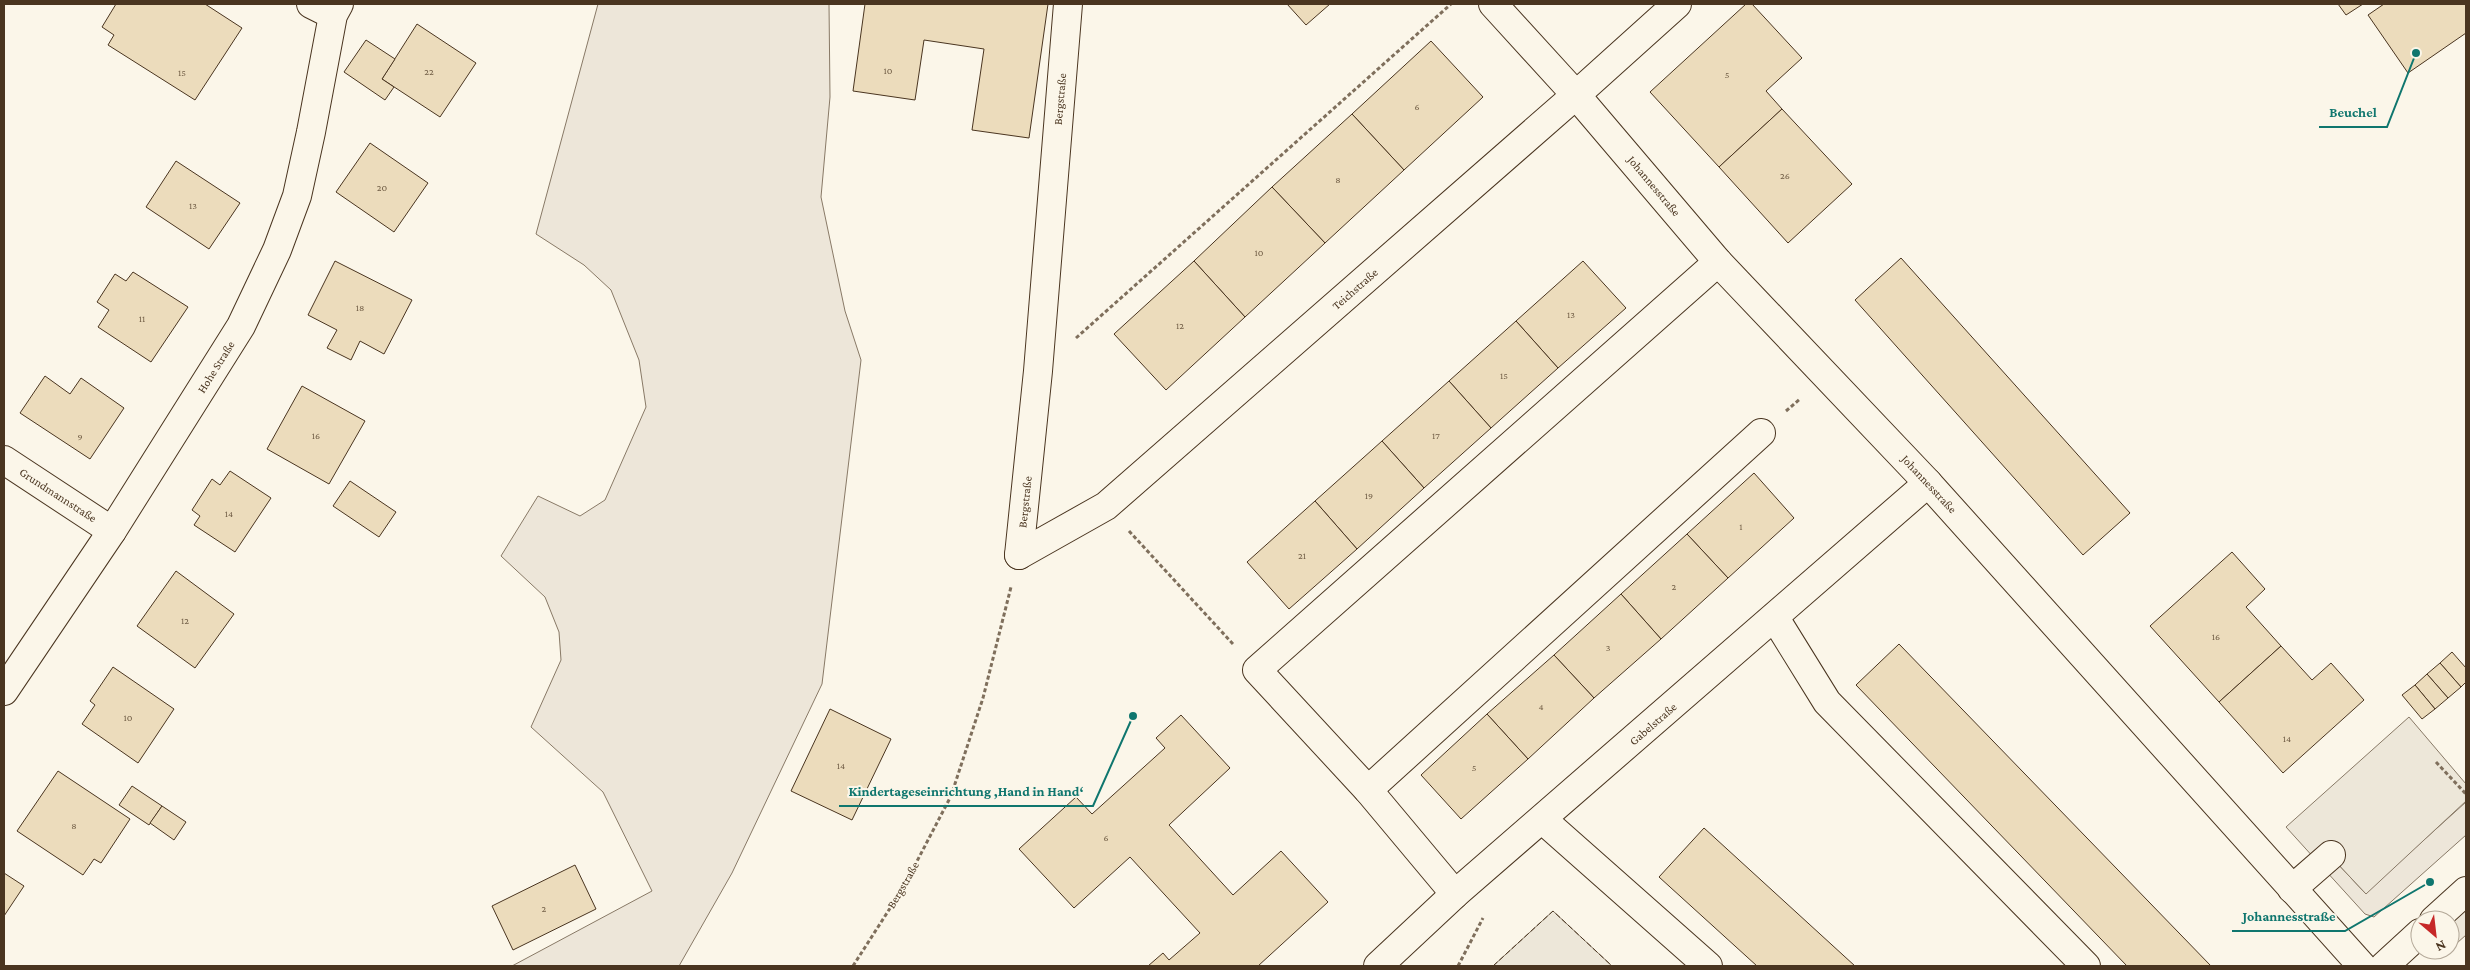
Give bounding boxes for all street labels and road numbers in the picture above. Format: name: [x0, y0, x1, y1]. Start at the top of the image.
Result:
street label: Bergstraße: [1051, 73, 1069, 125]
street label: Johannesstraße: [1624, 152, 1683, 219]
street label: Teichstraße: [1329, 265, 1381, 313]
street label: Hohe Straße: [194, 338, 238, 396]
street label: Johannesstraße: [1898, 451, 1960, 516]
street label: Grundmannstraße: [17, 465, 99, 525]
street label: Bergstraße: [1015, 475, 1035, 529]
street label: Gabelstraße: [1627, 700, 1679, 748]
street label: Bergstraße: [884, 859, 922, 911]

